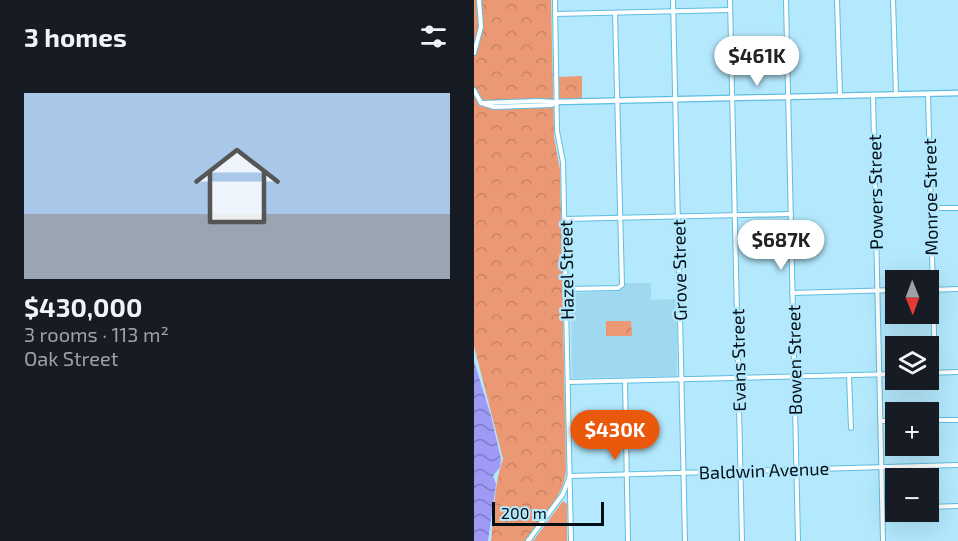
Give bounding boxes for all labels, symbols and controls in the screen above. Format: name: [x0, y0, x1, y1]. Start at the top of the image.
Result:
icon: filters: [417, 20, 450, 53]
text: 3 homes: [24, 21, 127, 52]
pin: $461K: [715, 36, 799, 87]
text: $461K: [728, 43, 786, 67]
icon: home: [183, 132, 291, 240]
street label: Powers Street: [863, 134, 887, 250]
street label: Monroe Street: [918, 138, 942, 256]
street label: Grove Street: [667, 219, 691, 321]
street label: Hazel Street: [554, 220, 578, 320]
pin: $687K: [739, 220, 823, 271]
text: $687K: [751, 227, 811, 251]
north arrow: [885, 270, 939, 324]
map controls: [885, 270, 939, 522]
text: $430,000: [24, 291, 142, 322]
street label: Bowen Street: [782, 305, 806, 415]
street label: Evans Street: [726, 308, 750, 412]
text: 3 rooms · 113 m²: [24, 322, 169, 346]
button: layers: [885, 336, 939, 390]
text: Oak Street: [24, 346, 118, 370]
button: +: [885, 402, 939, 456]
pin: $430K: [573, 410, 657, 461]
text: $430K: [585, 417, 645, 441]
street label: Baldwin Avenue: [698, 457, 830, 483]
button: −: [885, 468, 939, 522]
scale bar: [492, 499, 604, 526]
text: 200 m: [501, 503, 547, 522]

